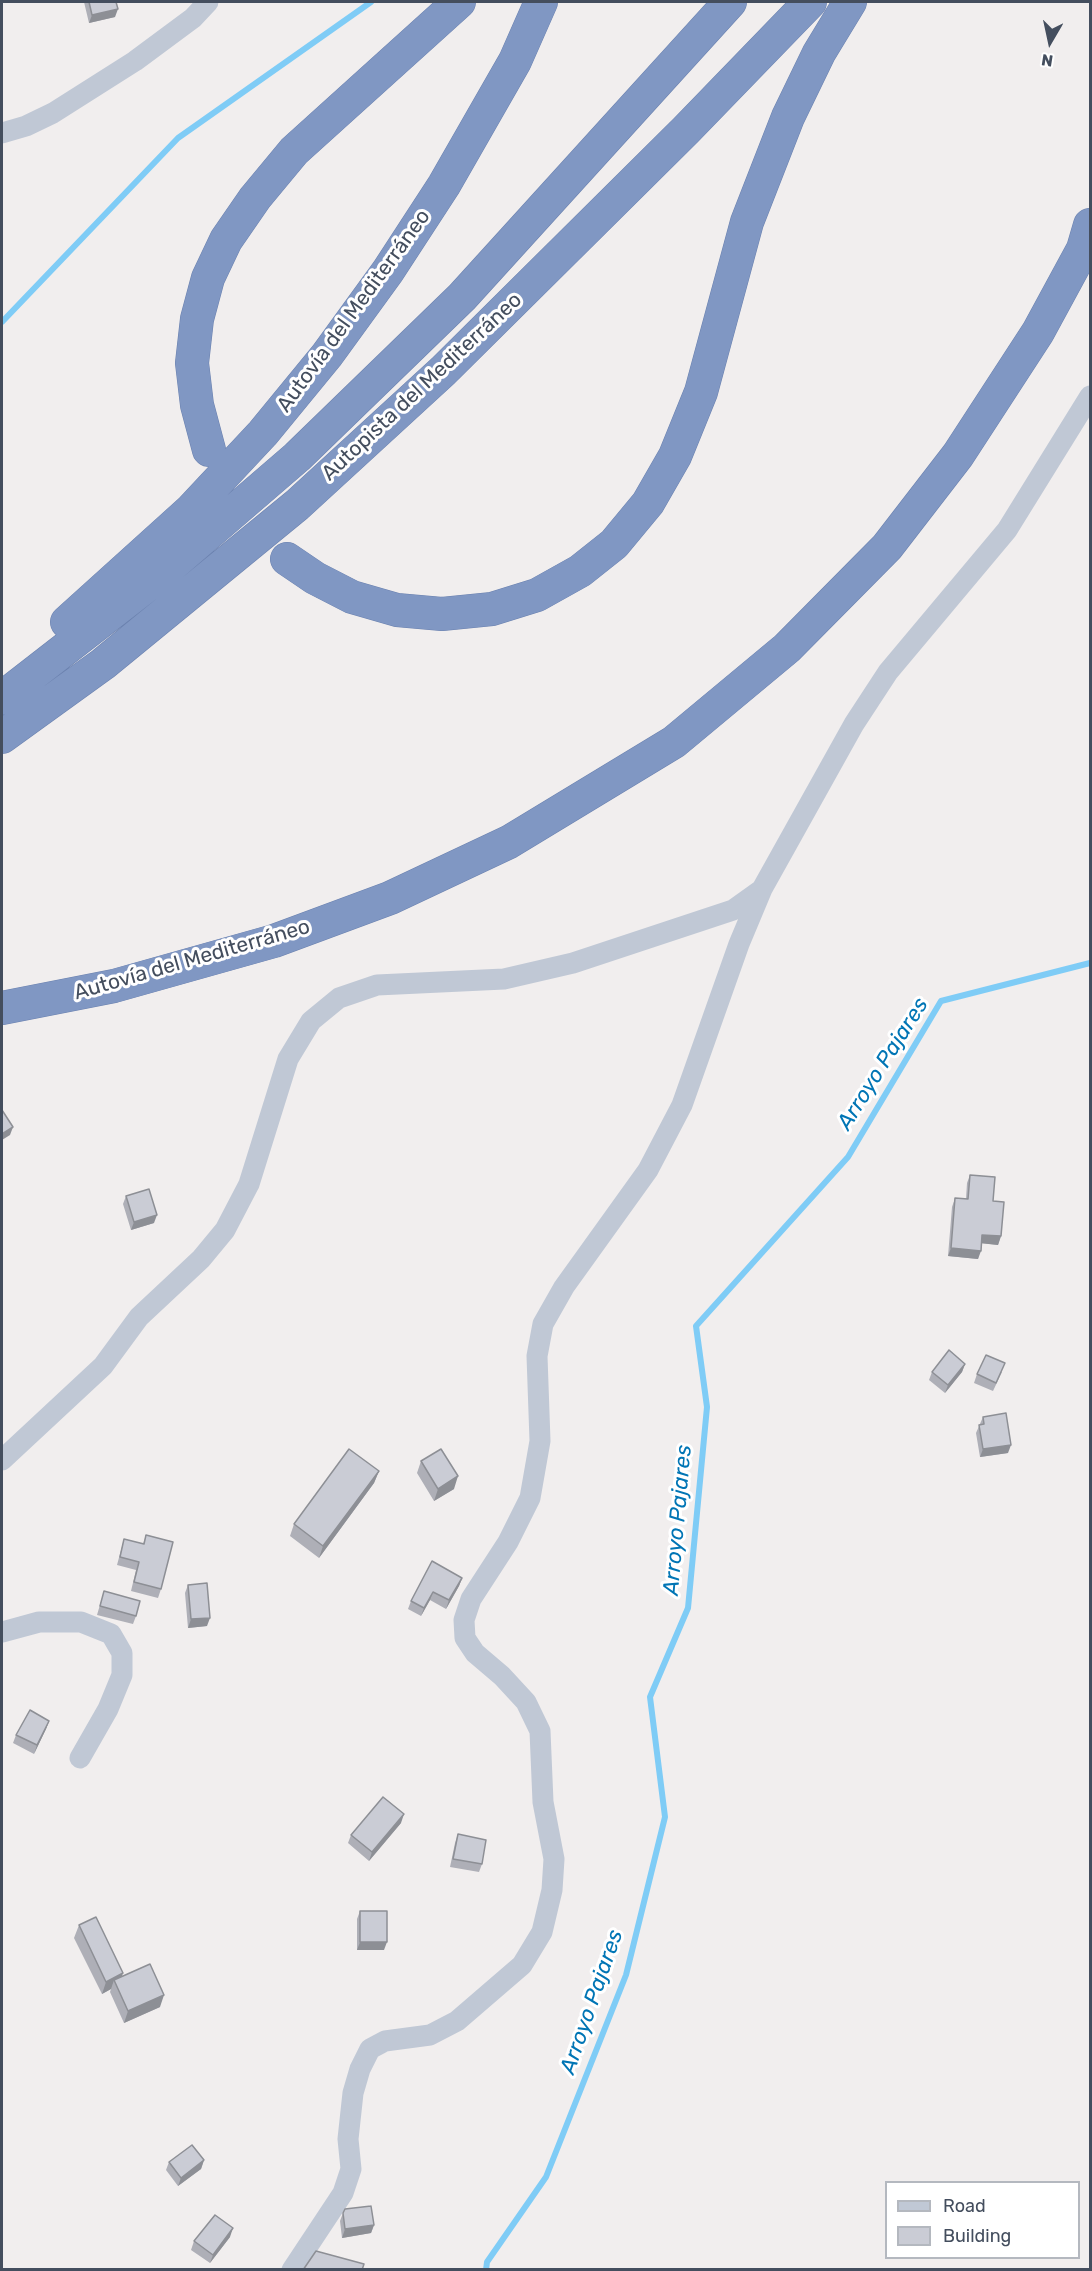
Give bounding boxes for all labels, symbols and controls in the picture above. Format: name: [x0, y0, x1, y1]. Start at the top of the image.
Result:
north arrow: [1020, 12, 1080, 72]
text: N: [1040, 50, 1054, 71]
street label: Autovía del Mediterráneo: [272, 205, 436, 417]
street label: Autopista del Mediterráneo: [317, 288, 527, 486]
street label: Autovía del Mediterráneo: [71, 914, 313, 1006]
water label: Arroyo Pajares: [832, 993, 934, 1135]
water label: Arroyo Pajares: [658, 1444, 698, 1596]
water label: Arroyo Pajares: [555, 1926, 629, 2078]
legend: [885, 2181, 1080, 2259]
text: Road: [943, 2195, 986, 2217]
text: Building: [943, 2225, 1011, 2247]

